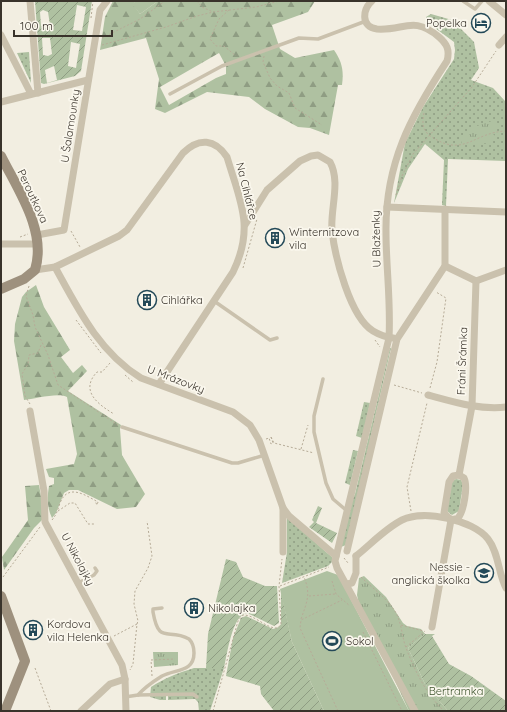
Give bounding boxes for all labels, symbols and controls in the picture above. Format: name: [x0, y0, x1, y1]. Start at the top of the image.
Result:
scale bar: [14, 12, 112, 38]
hotel icon: Popelka: [470, 12, 492, 34]
place label: Popelka: [426, 16, 467, 30]
text: 100 m: [20, 18, 53, 33]
street label: U Šalamounky: [57, 88, 83, 164]
street label: Na Cihlářce: [233, 161, 261, 221]
street label: Peroutkova: [14, 167, 52, 225]
street label: U Blaženky: [369, 210, 383, 268]
place label: Winternitzova vila: [289, 225, 359, 252]
building icon: Winternitzova vila: [264, 227, 286, 249]
building icon: Cihlářka: [136, 289, 158, 311]
place label: Cihlářka: [161, 293, 203, 307]
street label: Fráni Šrámka: [454, 327, 470, 395]
street label: U Mrázovky: [145, 362, 207, 396]
street label: U Nikolajky: [58, 530, 98, 588]
place label: Nessie - anglická školka: [392, 560, 470, 587]
school or university icon: Nessie - anglická školka: [473, 562, 495, 584]
building icon: Nikolajka: [183, 597, 205, 619]
place label: Nikolajka: [208, 601, 255, 615]
place label: Kordova vila Helenka: [47, 617, 109, 644]
building icon: Kordova vila Helenka: [22, 619, 44, 641]
sports icon: Sokol: [321, 630, 343, 652]
place label: Sokol: [346, 634, 374, 648]
park label: Bertramka: [429, 684, 483, 698]

